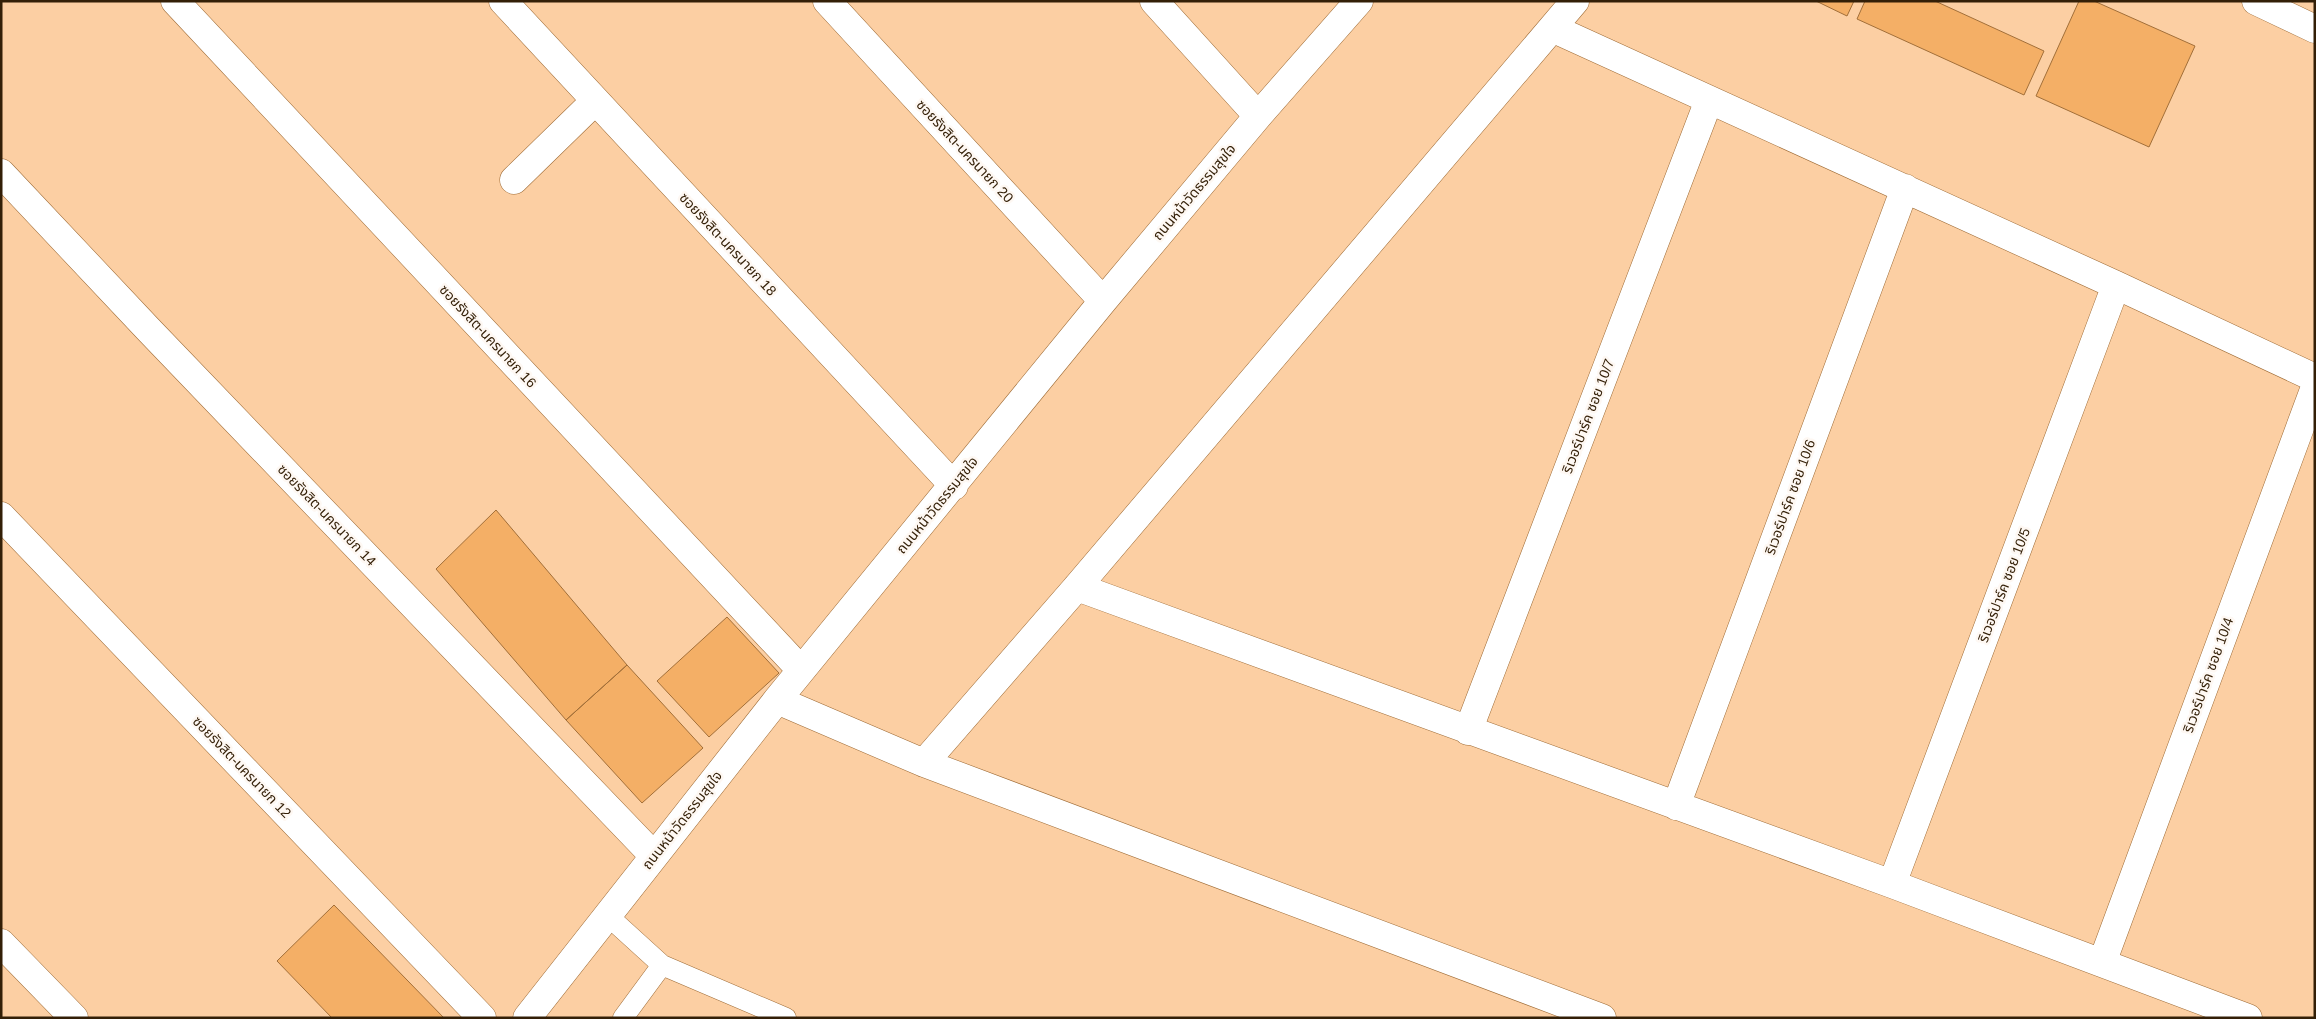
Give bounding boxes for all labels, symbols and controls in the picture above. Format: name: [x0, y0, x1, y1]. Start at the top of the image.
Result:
street label: ซอยรังสิต-นครนายก 20: [913, 96, 1017, 206]
street label: ถนนหน้าวัดธรรมสุขใจ: [1149, 141, 1240, 244]
street label: ซอยรังสิต-นครนายก 18: [676, 189, 780, 299]
street label: ซอยรังสิต-นครนายก 16: [436, 281, 540, 391]
street label: ริเวอร์ปาร์ค ซอย 10/7: [1559, 356, 1617, 476]
street label: ริเวอร์ปาร์ค ซอย 10/6: [1762, 437, 1818, 557]
street label: ถนนหน้าวัดธรรมสุขใจ: [893, 453, 982, 557]
street label: ซอยรังสิต-นครนายก 14: [275, 461, 380, 569]
street label: ริเวอร์ปาร์ค ซอย 10/5: [1975, 525, 2033, 645]
street label: ริเวอร์ปาร์ค ซอย 10/4: [2180, 615, 2236, 735]
street label: ซอยรังสิต-นครนายก 12: [190, 713, 295, 821]
street label: ถนนหน้าวัดธรรมสุขใจ: [639, 768, 726, 873]

